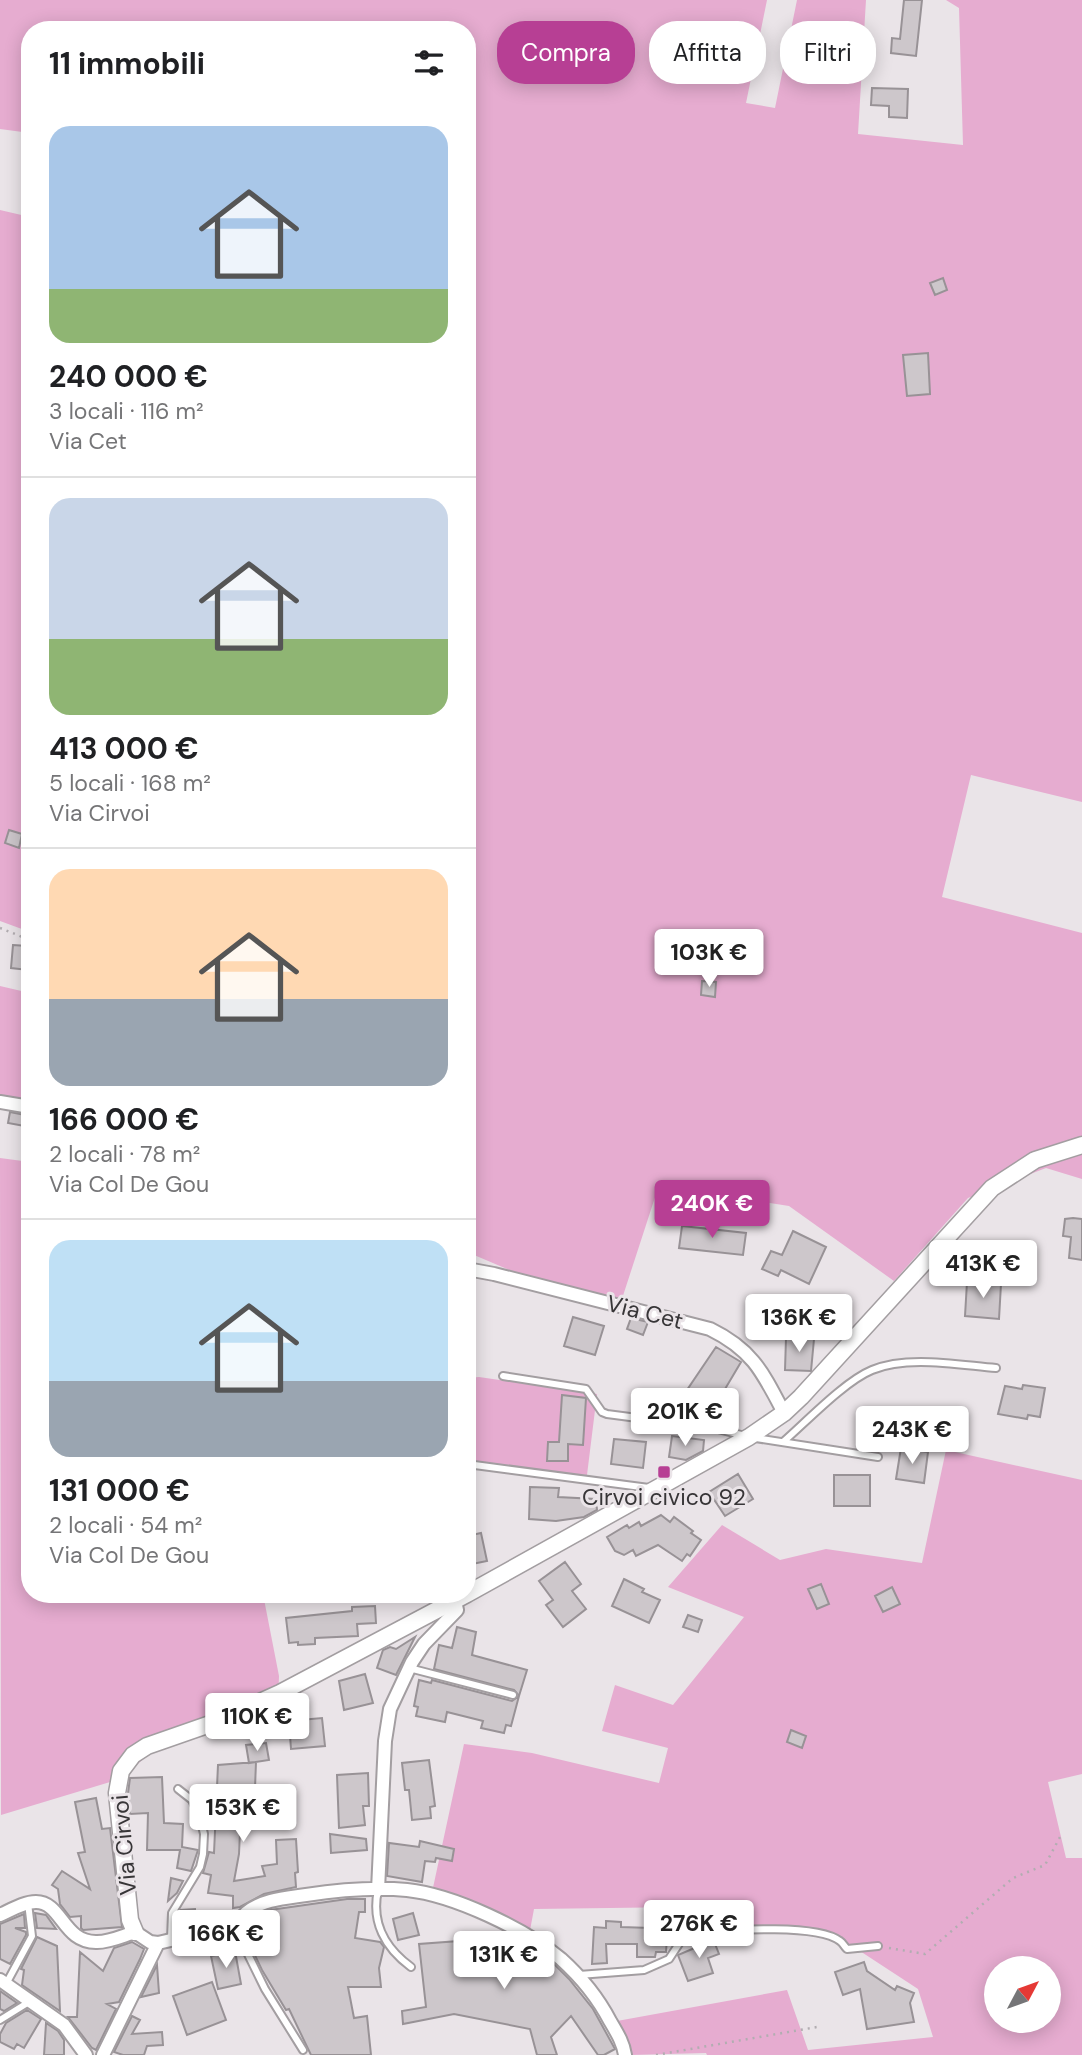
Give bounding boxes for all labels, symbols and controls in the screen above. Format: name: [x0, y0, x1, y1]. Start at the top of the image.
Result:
chip: Compra: [497, 21, 635, 84]
chip: Affitta: [649, 21, 766, 84]
chip: Filtri: [780, 21, 876, 84]
text: 11 immobili: [49, 44, 205, 83]
icon: filters: [410, 44, 448, 82]
icon: home: [186, 171, 312, 297]
text: 240 000 €: [49, 357, 208, 396]
text: 3 locali · 116 m²: [49, 396, 204, 426]
text: Via Cet: [49, 426, 127, 456]
icon: home: [186, 543, 312, 669]
text: 413 000 €: [49, 729, 199, 768]
text: 5 locali · 168 m²: [49, 768, 211, 798]
text: Via Cirvoi: [49, 798, 150, 828]
icon: home: [186, 914, 312, 1040]
pin: 103K €: [652, 930, 766, 989]
text: 103K €: [670, 937, 748, 967]
text: 166 000 €: [49, 1100, 199, 1139]
text: 2 locali · 78 m²: [49, 1139, 200, 1169]
text: Via Col De Gou: [49, 1169, 209, 1199]
pin: 240K €: [655, 1180, 769, 1240]
text: 240K €: [671, 1188, 753, 1218]
pin: 413K €: [926, 1240, 1040, 1300]
text: 413K €: [945, 1248, 1021, 1278]
icon: home: [186, 1285, 312, 1411]
street label: Via Cet: [604, 1288, 686, 1336]
pin: 136K €: [742, 1294, 856, 1354]
text: 136K €: [761, 1302, 837, 1332]
pin: 201K €: [628, 1388, 742, 1448]
text: 201K €: [647, 1396, 723, 1426]
pin: 243K €: [855, 1406, 969, 1466]
text: 243K €: [872, 1414, 952, 1444]
marker: Cirvoi civico 92: [656, 1464, 672, 1480]
text: 131 000 €: [49, 1471, 190, 1510]
place label: Cirvoi civico 92: [582, 1482, 746, 1512]
text: 2 locali · 54 m²: [49, 1510, 202, 1540]
text: Via Col De Gou: [49, 1540, 209, 1570]
pin: 110K €: [200, 1694, 314, 1753]
text: 110K €: [221, 1701, 293, 1731]
pin: 153K €: [186, 1784, 300, 1844]
text: 153K €: [205, 1792, 281, 1822]
street label: Via Cirvoi: [105, 1794, 143, 1896]
pin: 276K €: [642, 1900, 756, 1960]
text: 276K €: [660, 1908, 738, 1938]
pin: 166K €: [169, 1910, 283, 1970]
text: 166K €: [188, 1918, 264, 1948]
pin: 131K €: [447, 1932, 561, 1991]
text: 131K €: [469, 1939, 539, 1969]
north arrow: [984, 1956, 1060, 2034]
map controls: [984, 1956, 1061, 2033]

